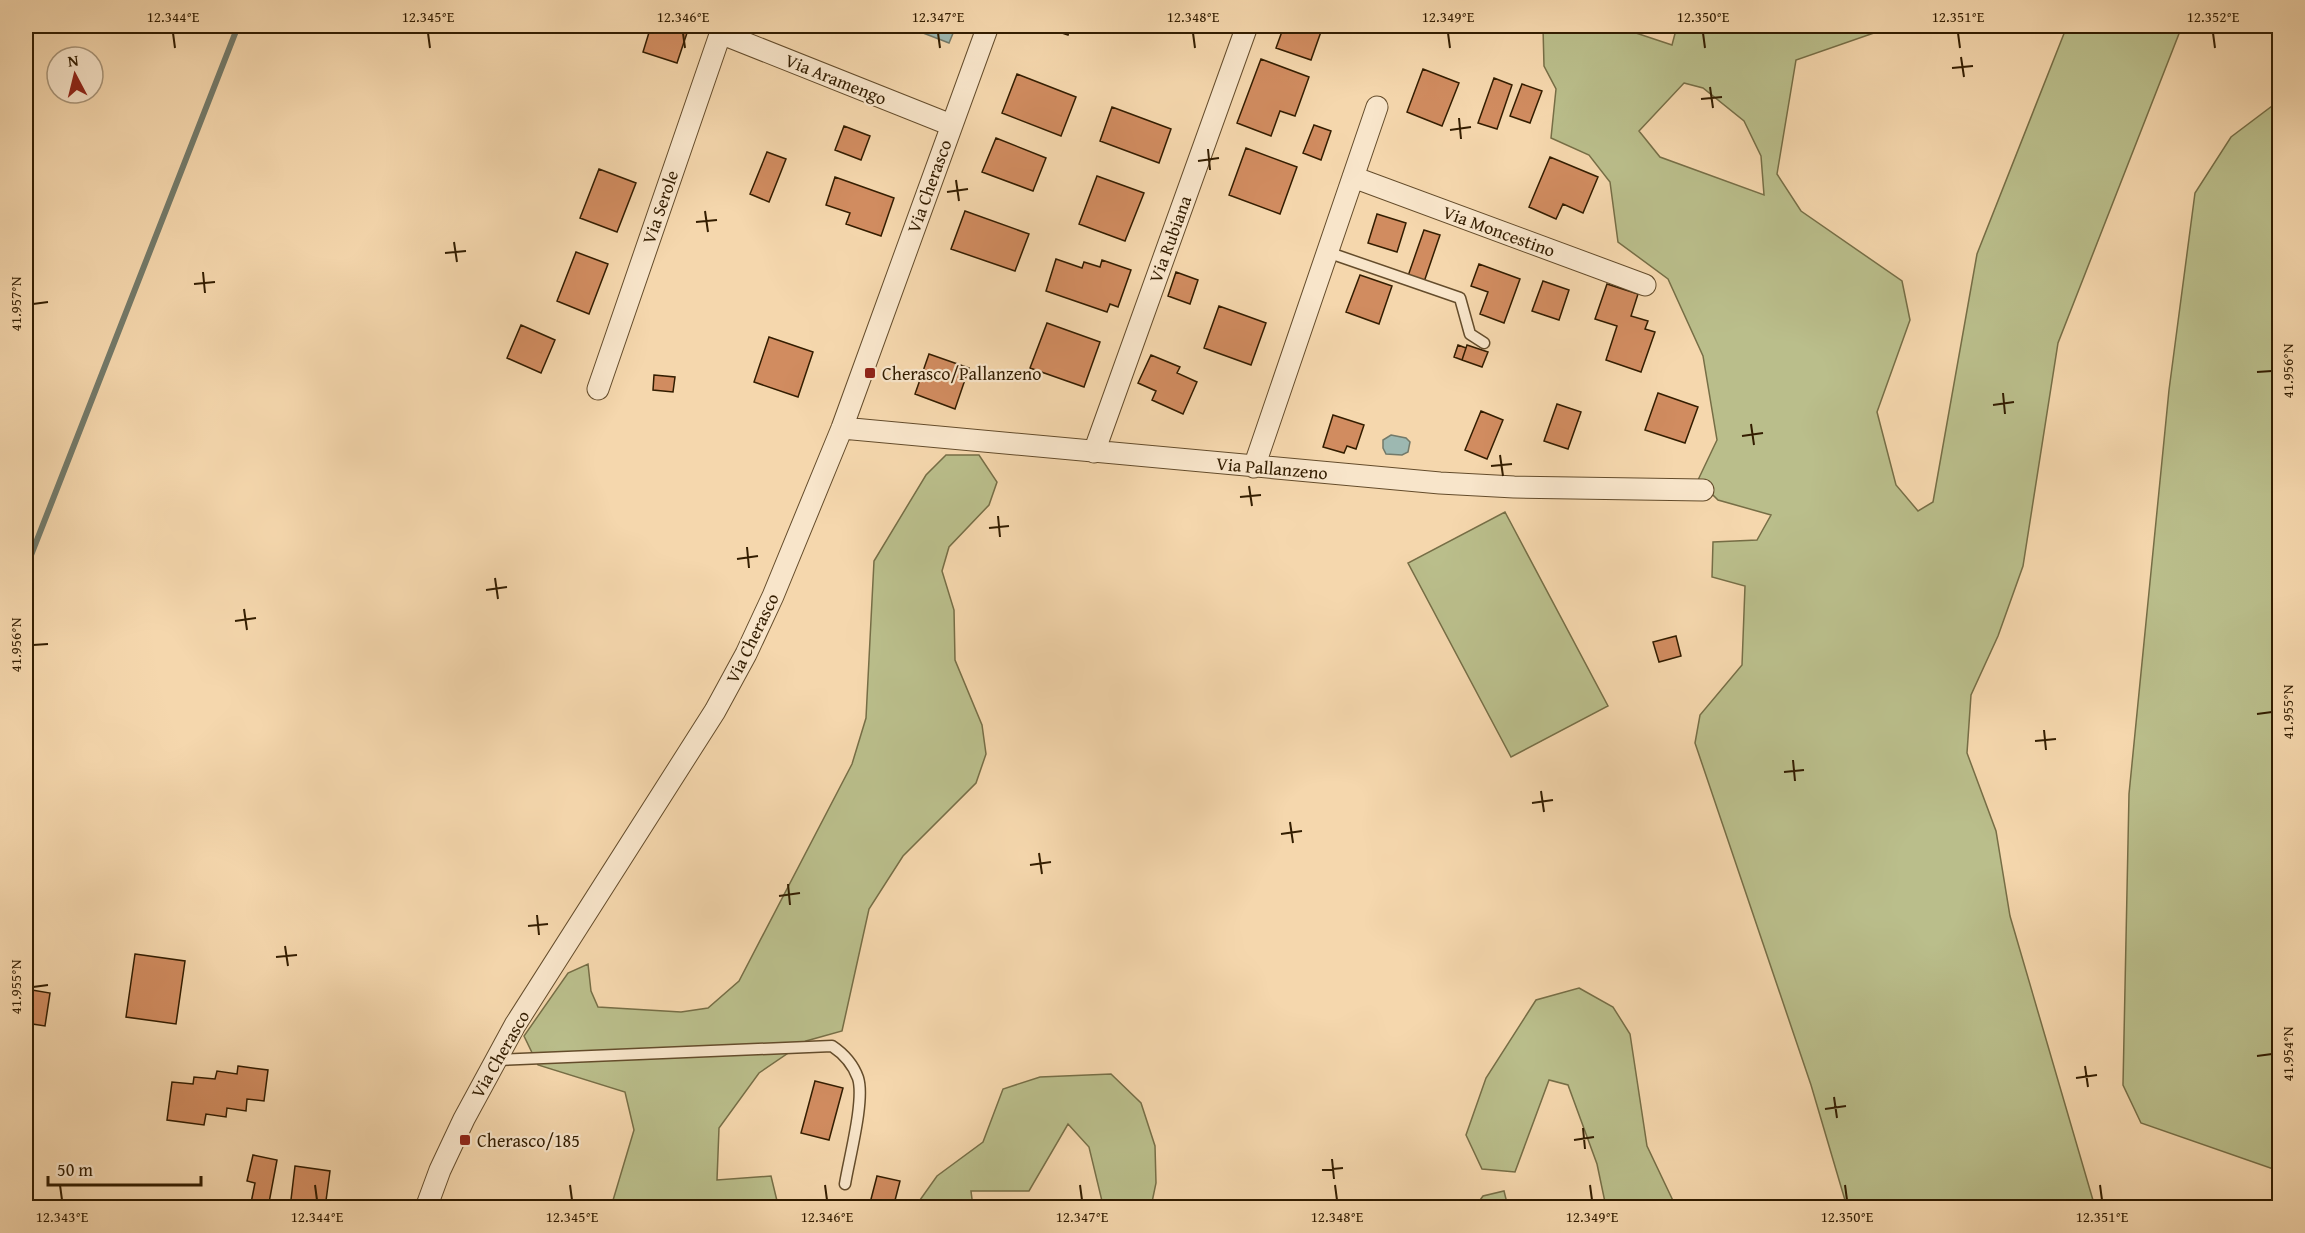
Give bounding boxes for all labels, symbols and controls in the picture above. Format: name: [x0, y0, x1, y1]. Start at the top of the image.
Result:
text: 12.344°E: [147, 6, 200, 27]
text: 12.345°E: [402, 6, 455, 27]
text: 12.346°E: [657, 6, 710, 27]
text: 12.347°E: [912, 6, 965, 27]
text: 12.348°E: [1167, 6, 1220, 27]
text: 12.349°E: [1422, 6, 1475, 27]
text: 12.350°E: [1677, 6, 1730, 27]
text: 12.351°E: [1932, 6, 1985, 27]
text: 12.352°E: [2187, 6, 2240, 27]
north arrow: [45, 45, 105, 105]
street label: Via Aramengo: [781, 46, 891, 112]
text: N: [66, 48, 80, 73]
street label: Via Cherasco: [900, 135, 958, 237]
street label: Via Serole: [635, 166, 685, 248]
street label: Via Rubiana: [1142, 191, 1198, 286]
street label: Via Moncestino: [1439, 198, 1559, 264]
text: 41.957°N: [5, 276, 26, 331]
text: 41.956°N: [2277, 343, 2298, 398]
place label: Cherasco/Pallanzeno: [882, 360, 1041, 387]
marker: Cherasco/Pallanzeno: [863, 366, 877, 380]
street label: Via Pallanzeno: [1215, 450, 1329, 486]
street label: Via Cherasco: [718, 588, 786, 688]
text: 41.956°N: [5, 617, 26, 672]
text: 41.955°N: [2277, 684, 2298, 739]
text: 41.955°N: [5, 959, 26, 1014]
street label: Via Cherasco: [464, 1005, 536, 1103]
text: 41.954°N: [2277, 1026, 2298, 1081]
place label: Cherasco/185: [477, 1127, 580, 1154]
marker: Cherasco/185: [458, 1133, 472, 1147]
scale bar: [48, 1149, 201, 1187]
text: 50 m: [57, 1156, 93, 1183]
text: 12.343°E: [36, 1206, 89, 1227]
text: 12.344°E: [291, 1206, 344, 1227]
text: 12.345°E: [546, 1206, 599, 1227]
text: 12.346°E: [801, 1206, 854, 1227]
text: 12.347°E: [1056, 1206, 1109, 1227]
text: 12.348°E: [1311, 1206, 1364, 1227]
text: 12.349°E: [1566, 1206, 1619, 1227]
text: 12.350°E: [1821, 1206, 1874, 1227]
text: 12.351°E: [2076, 1206, 2129, 1227]

